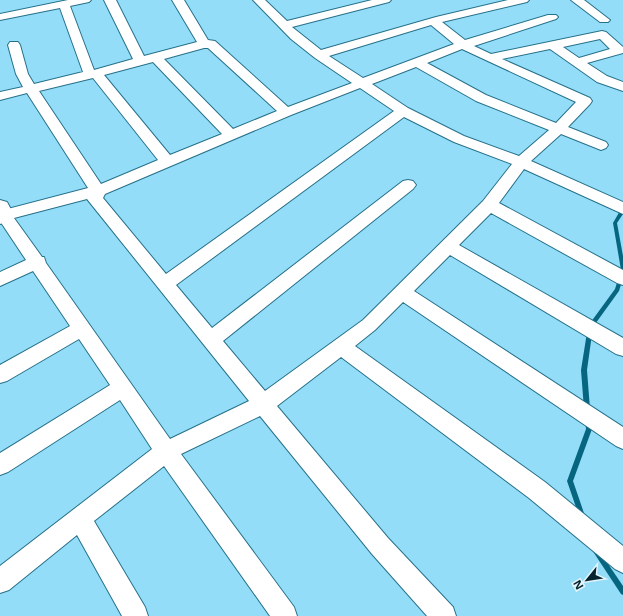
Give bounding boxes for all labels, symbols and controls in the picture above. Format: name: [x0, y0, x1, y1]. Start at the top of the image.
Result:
north arrow: [567, 560, 607, 600]
text: N: [569, 578, 587, 593]

